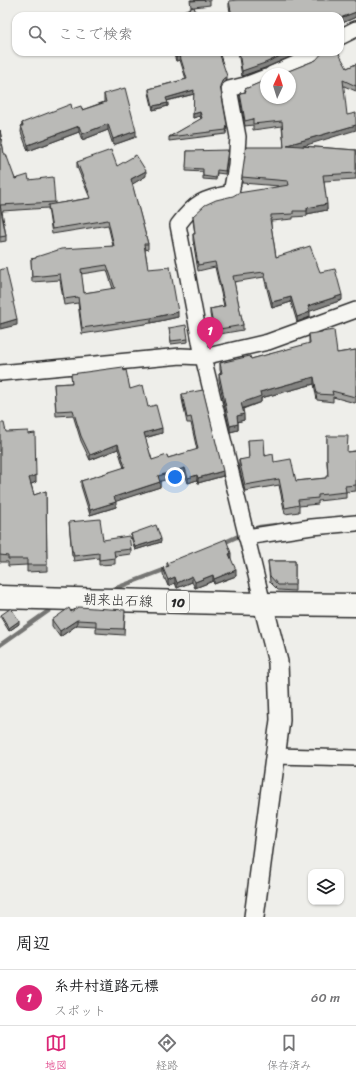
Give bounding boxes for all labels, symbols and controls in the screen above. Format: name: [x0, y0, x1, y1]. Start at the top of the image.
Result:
search box: [12, 12, 344, 56]
text: ここで検索: [58, 21, 133, 47]
icon: search: [26, 23, 48, 45]
north arrow: [260, 68, 296, 104]
pin: 1: [197, 317, 223, 350]
your location: [165, 467, 185, 487]
street label: 朝来出石線: [83, 587, 153, 614]
road number: 10: [167, 591, 189, 613]
map controls: [308, 869, 344, 905]
button: layers: [308, 869, 344, 905]
text: 周辺: [16, 928, 50, 958]
text: 糸井村道路元標: [54, 973, 159, 999]
text: 1: [26, 986, 32, 1009]
text: 60 m: [311, 986, 340, 1009]
text: スポット: [54, 999, 106, 1022]
tab: 地図: [45, 1032, 67, 1075]
tab: 経路: [156, 1032, 178, 1075]
tab: 保存済み: [267, 1032, 311, 1075]

